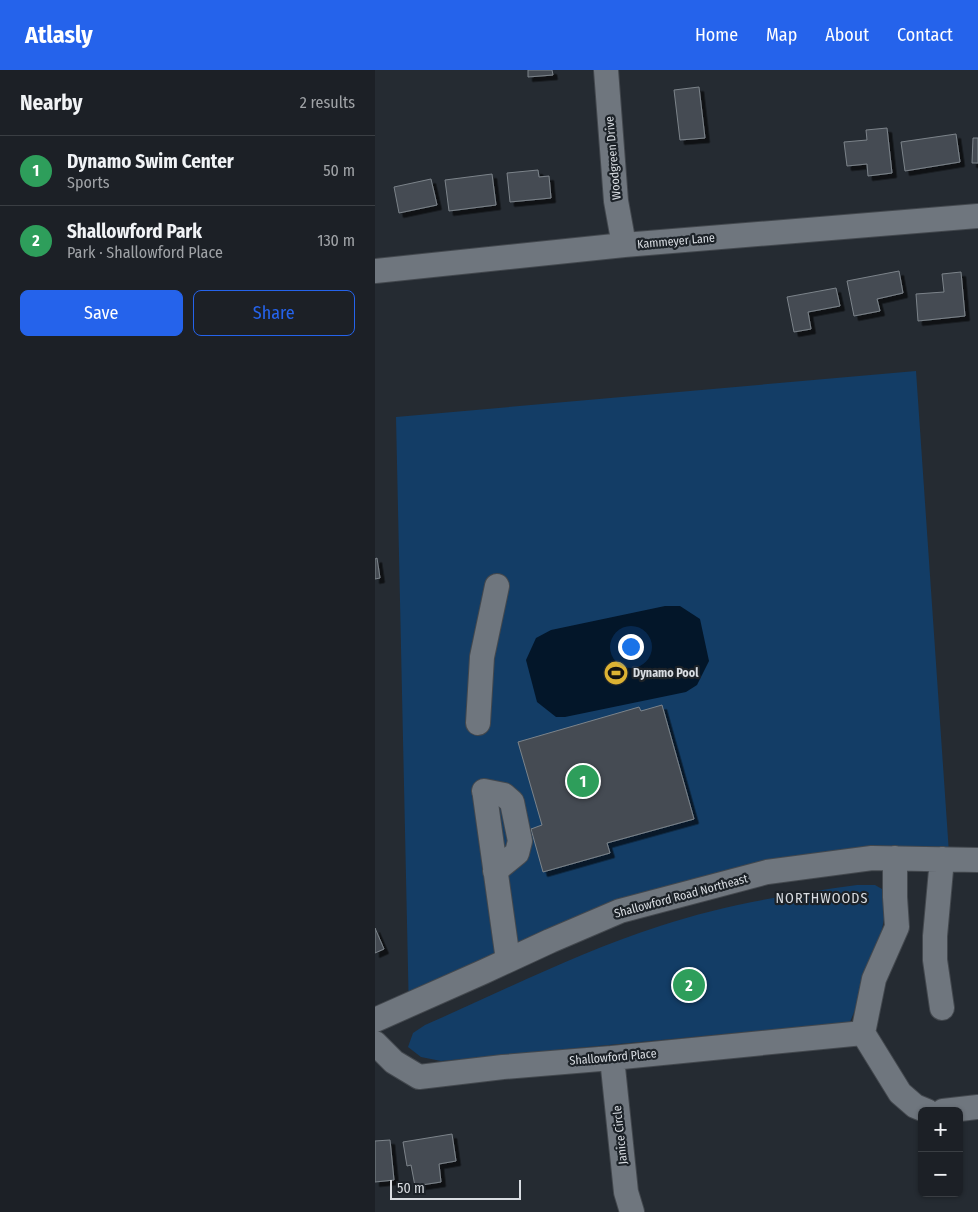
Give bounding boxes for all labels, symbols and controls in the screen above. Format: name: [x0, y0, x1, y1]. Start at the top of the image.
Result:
text: Atlasly: [25, 21, 93, 49]
text: Home: [695, 24, 738, 46]
text: Map: [766, 24, 797, 46]
text: About: [825, 24, 869, 46]
text: Contact: [897, 24, 953, 46]
text: Nearby: [20, 90, 82, 116]
text: 2 results: [300, 93, 355, 112]
street label: Woodgreen Drive: [602, 116, 624, 200]
text: Dynamo Swim Center: [67, 150, 234, 173]
text: 1: [33, 161, 39, 180]
text: 50 m: [323, 161, 355, 180]
text: Sports: [67, 173, 110, 192]
text: Shallowford Park: [67, 220, 202, 243]
text: 2: [32, 231, 40, 250]
text: 130 m: [317, 231, 355, 250]
street label: Kammeyer Lane: [636, 231, 716, 251]
text: Park · Shallowford Place: [67, 243, 223, 262]
button: Save: [20, 290, 183, 336]
button: Share: [193, 290, 355, 336]
your location: [618, 634, 644, 660]
sports icon: Dynamo Pool: [603, 660, 629, 686]
place label: Dynamo Pool: [633, 666, 699, 680]
pin: 1: [567, 762, 599, 800]
street label: Shallowford Road Northeast: [613, 871, 749, 921]
district label: NORTHWOODS: [776, 890, 868, 907]
pin: 2: [673, 966, 705, 1004]
street label: Shallowford Place: [569, 1046, 657, 1068]
street label: Janice Circle: [610, 1105, 630, 1165]
map controls: [918, 1107, 963, 1197]
button: +: [918, 1107, 963, 1152]
button: −: [918, 1152, 963, 1197]
scale bar: [390, 1177, 521, 1200]
text: 50 m: [397, 1180, 425, 1197]

